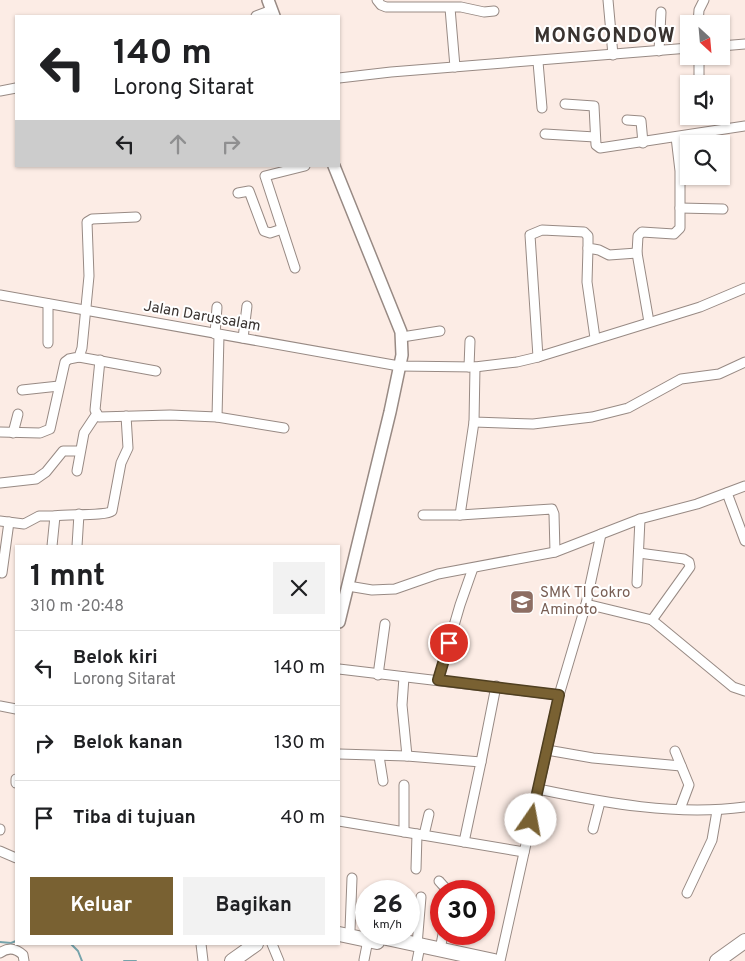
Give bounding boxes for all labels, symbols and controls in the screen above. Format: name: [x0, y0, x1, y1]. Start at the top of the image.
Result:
north arrow: [680, 15, 730, 65]
map controls: [680, 15, 730, 185]
district label: MONGONDOW: [534, 24, 676, 50]
text: 140 m: [113, 32, 212, 76]
icon: left: [30, 35, 95, 100]
text: Lorong Sitarat: [113, 75, 254, 102]
button: sound: [680, 75, 730, 125]
icon: left: [111, 130, 139, 158]
icon: ahead: [164, 130, 192, 158]
icon: right: [217, 130, 245, 158]
button: search: [680, 135, 730, 185]
street label: Jalan Darussalam: [142, 297, 262, 337]
text: 1 mnt: [30, 559, 105, 596]
button: close: [273, 562, 325, 614]
place label: SMK TI Cokro Aminoto: [540, 584, 630, 620]
school or university icon: SMK TI Cokro Aminoto: [509, 589, 535, 615]
text: 310 m · 20:48: [30, 597, 124, 617]
pin: [428, 622, 470, 664]
icon: arrive: [435, 629, 463, 657]
text: Belok kiri: [73, 646, 158, 670]
icon: left: [30, 654, 58, 682]
text: 140 m: [274, 656, 325, 680]
text: Lorong Sitarat: [73, 670, 176, 690]
icon: right: [30, 729, 58, 757]
text: Belok kanan: [73, 731, 183, 755]
text: 130 m: [274, 731, 325, 755]
position arrow: [504, 793, 556, 845]
icon: arrive: [30, 804, 58, 832]
text: Tiba di tujuan: [73, 806, 196, 830]
text: 40 m: [280, 806, 325, 830]
button: Keluar: [30, 877, 173, 935]
button: Bagikan: [183, 877, 325, 935]
speed limit sign: 30: [430, 880, 495, 945]
text: 26: [372, 890, 403, 922]
text: km/h: [373, 917, 402, 933]

